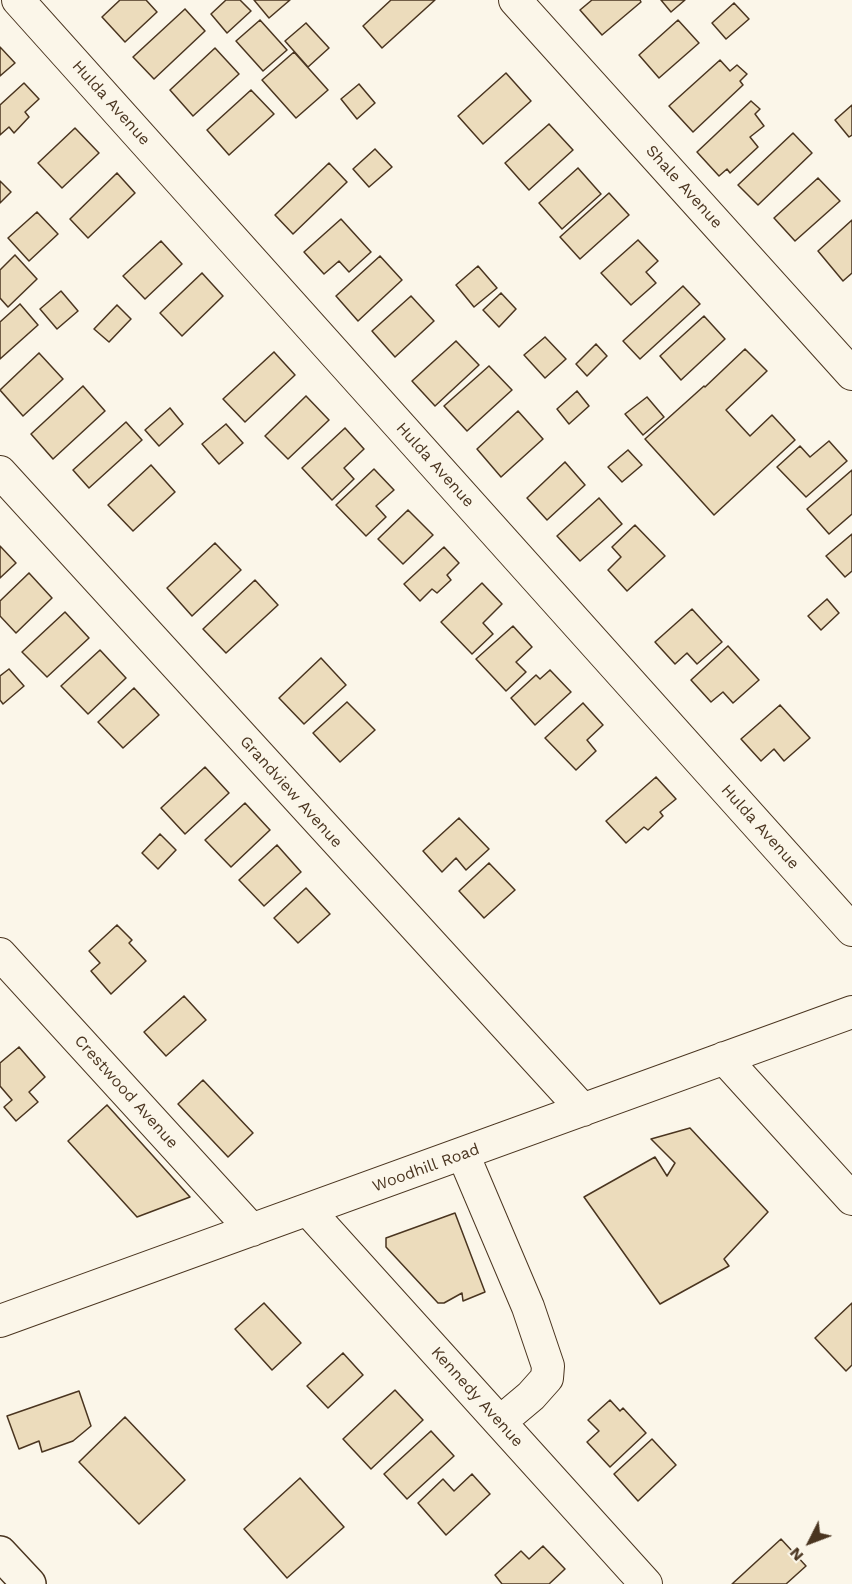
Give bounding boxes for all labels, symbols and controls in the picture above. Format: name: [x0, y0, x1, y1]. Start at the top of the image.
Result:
street label: Hulda Avenue: [68, 57, 154, 149]
street label: Shale Avenue: [642, 141, 726, 233]
street label: Hulda Avenue: [392, 419, 478, 511]
street label: Grandview Avenue: [236, 732, 346, 852]
street label: Hulda Avenue: [717, 781, 803, 873]
street label: Crestwood Avenue: [70, 1031, 182, 1153]
street label: Woodhill Road: [370, 1140, 482, 1196]
street label: Kennedy Avenue: [427, 1343, 527, 1451]
north arrow: [780, 1512, 840, 1572]
text: N: [785, 1544, 807, 1565]

